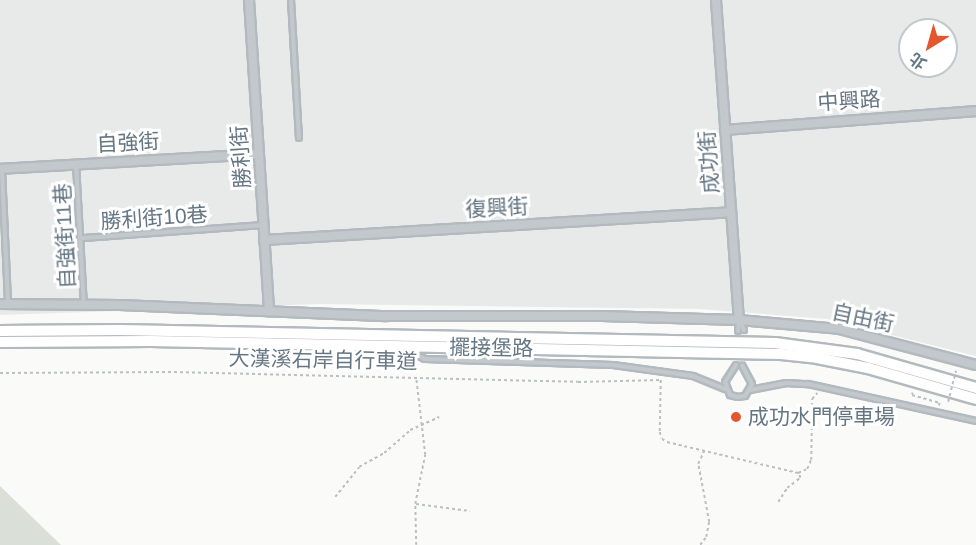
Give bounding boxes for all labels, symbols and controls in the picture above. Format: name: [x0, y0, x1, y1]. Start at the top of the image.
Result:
north arrow: [898, 18, 958, 78]
text: 北: [907, 50, 930, 73]
street label: 中興路: [817, 86, 881, 116]
street label: 勝利街: [226, 125, 256, 189]
street label: 自強街: [96, 129, 160, 157]
street label: 成功街: [694, 130, 724, 194]
street label: 自強街11巷: [50, 183, 80, 289]
street label: 復興街: [465, 194, 529, 222]
street label: 勝利街10巷: [100, 202, 208, 234]
street label: 自由街: [830, 299, 896, 337]
street label: 擺接堡路: [449, 335, 533, 361]
street label: 大漢溪右岸自行車道: [228, 346, 418, 374]
place label: 成功水門停車場: [748, 404, 895, 430]
marker: 成功水門停車場: [729, 410, 743, 424]

